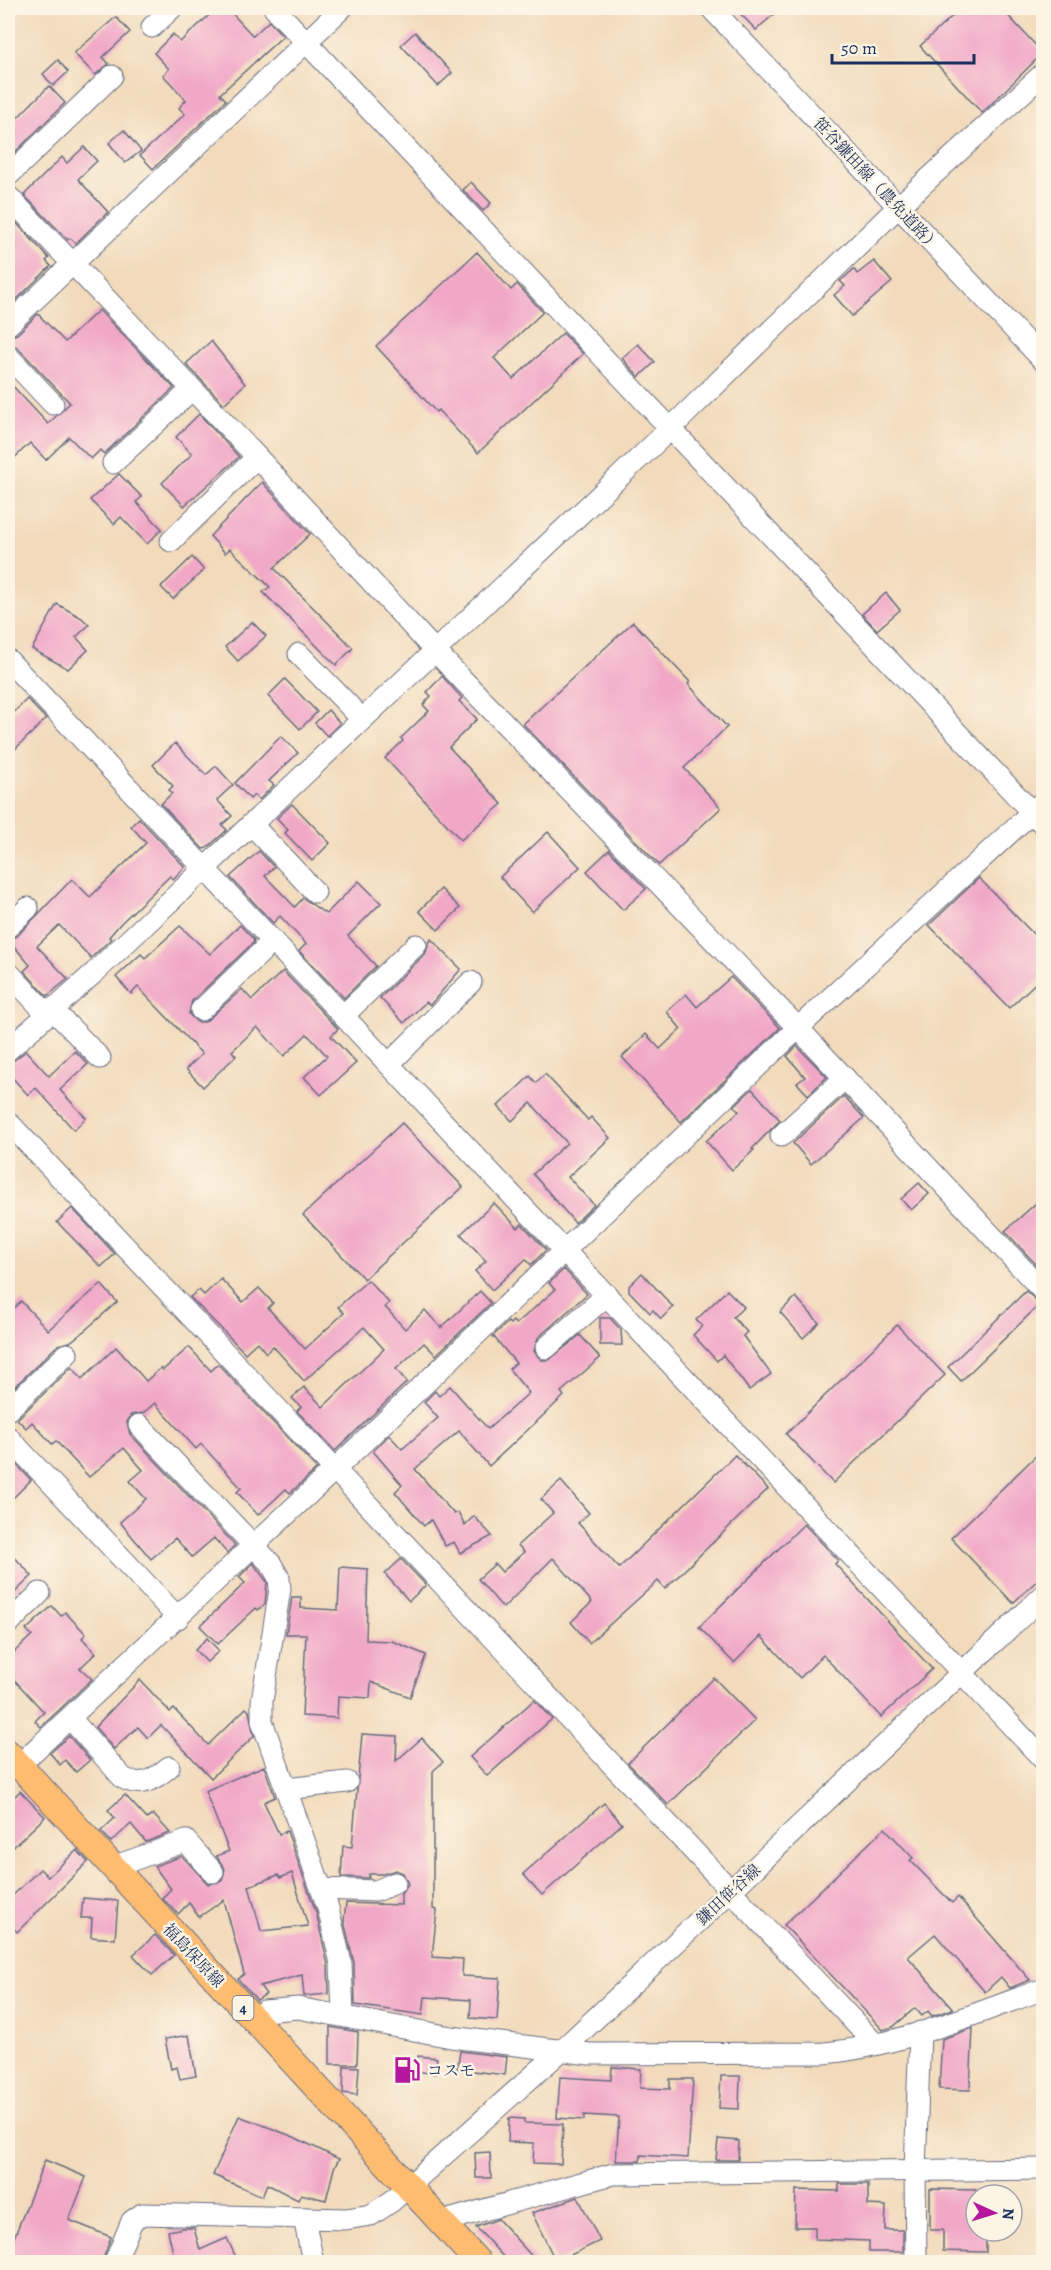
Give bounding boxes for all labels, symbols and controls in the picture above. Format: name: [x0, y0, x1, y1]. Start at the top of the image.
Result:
scale bar: [832, 27, 974, 65]
text: 50 m: [841, 36, 877, 60]
street label: 笹谷鎌田線（農免道路）: [808, 113, 944, 257]
street label: 鎌田笹谷線: [692, 1859, 765, 1930]
street label: 福島保原線: [158, 1919, 229, 1992]
road number: 4: [232, 1996, 254, 2020]
fuel station icon: コスモ: [392, 2055, 422, 2085]
place label: コスモ: [427, 2060, 475, 2082]
north arrow: [964, 2183, 1024, 2243]
text: N: [997, 2207, 1019, 2221]

